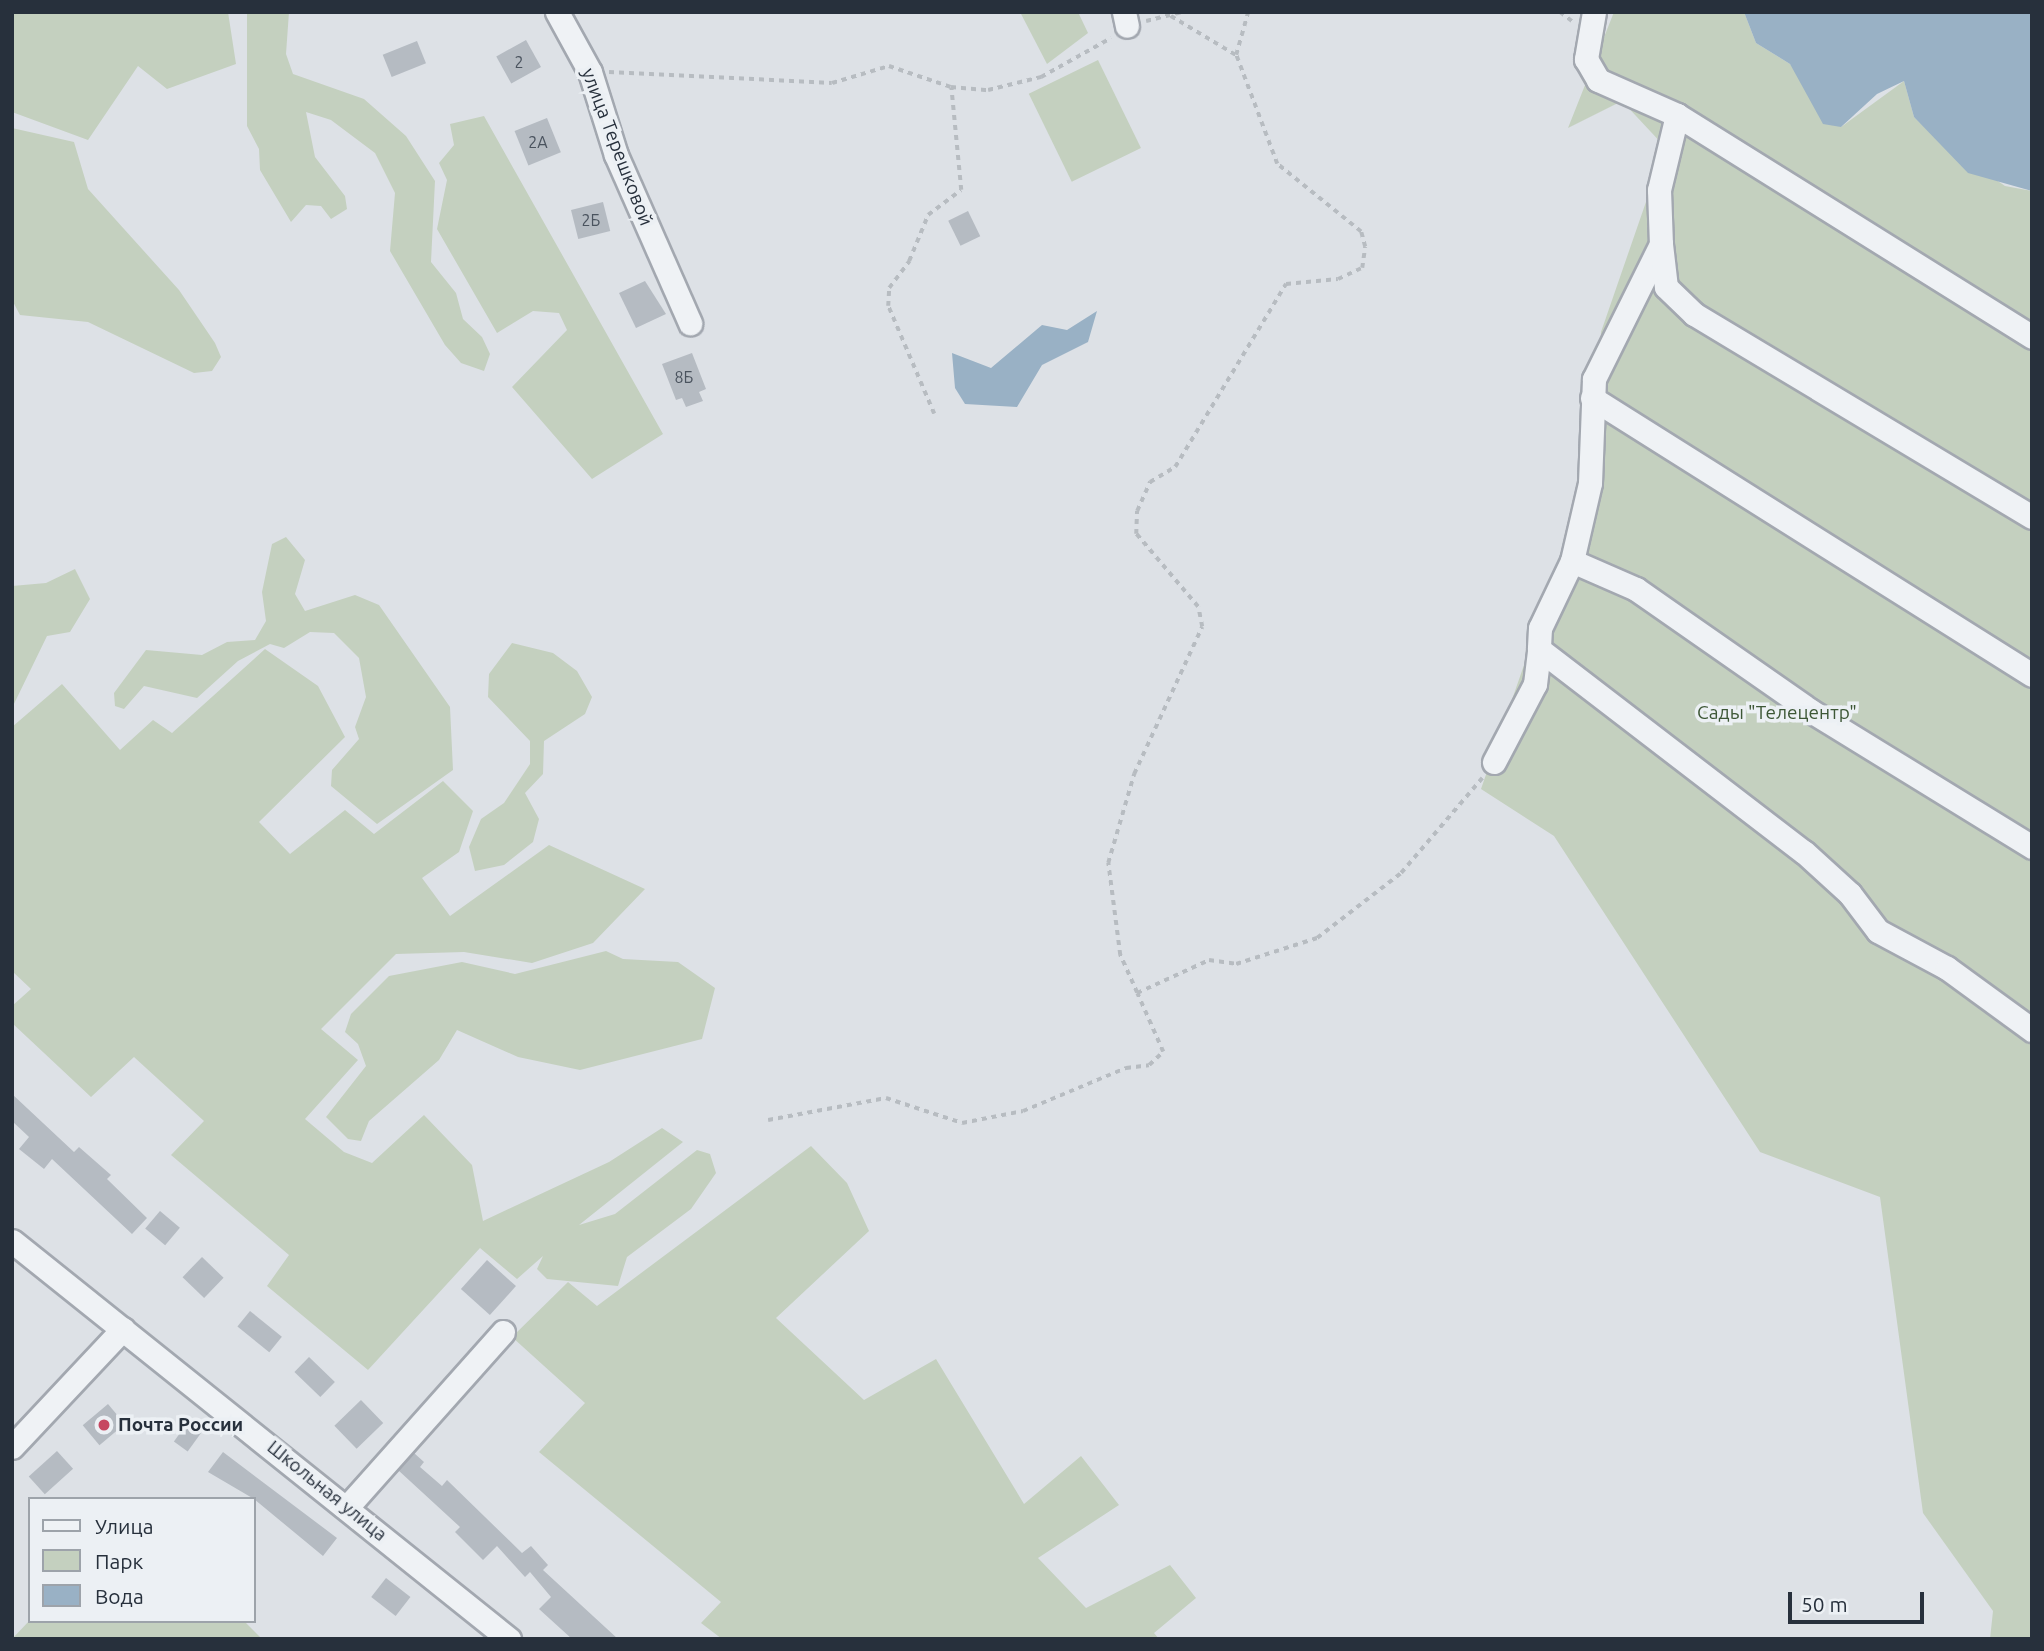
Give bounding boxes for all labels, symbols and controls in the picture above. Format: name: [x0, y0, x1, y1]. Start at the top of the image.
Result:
house number: 2: [514, 52, 524, 72]
street label: улица Терешковой: [576, 65, 658, 229]
house number: 2А: [528, 132, 548, 152]
house number: 2Б: [582, 210, 600, 230]
house number: 8Б: [675, 367, 693, 387]
park label: Сады "Телецентр": [1697, 702, 1857, 724]
place label: Почта России: [118, 1414, 243, 1436]
marker: Почта России: [96, 1417, 112, 1433]
street label: Школьная улица: [263, 1436, 391, 1546]
legend: [28, 1497, 256, 1623]
text: Улица: [95, 1514, 153, 1538]
text: Парк: [95, 1549, 143, 1573]
scale bar: [1792, 1578, 1928, 1622]
text: Вода: [95, 1584, 144, 1608]
text: 50 m: [1801, 1592, 1848, 1616]

